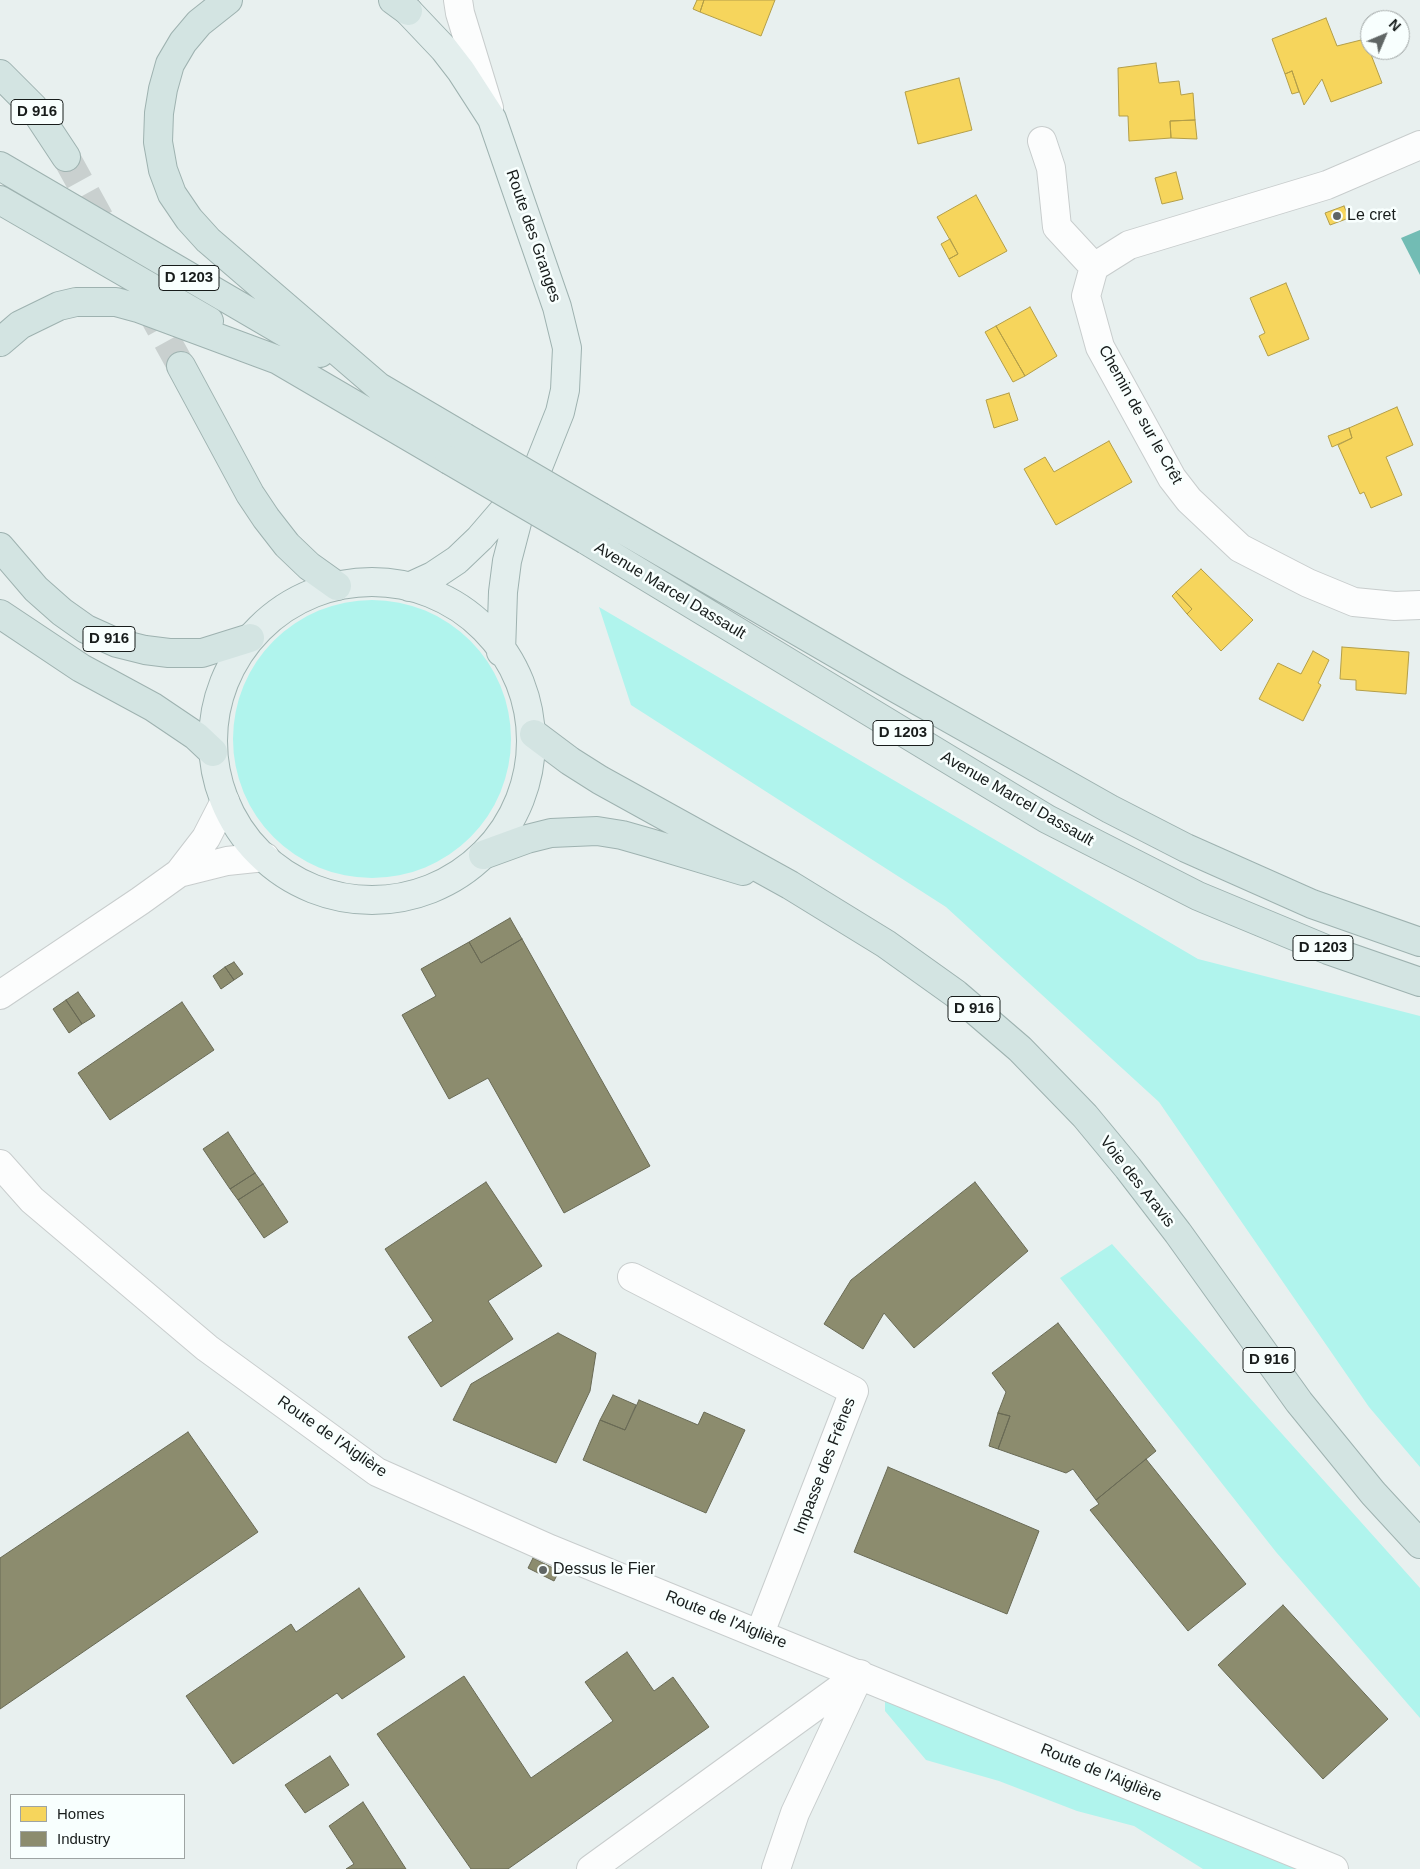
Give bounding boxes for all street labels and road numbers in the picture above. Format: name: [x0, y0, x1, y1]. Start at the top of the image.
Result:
road number: D 916: [11, 100, 63, 124]
street label: Route des Granges: [501, 167, 565, 305]
road number: D 1203: [159, 266, 219, 290]
street label: Chemin de sur le Crêt: [1094, 342, 1186, 488]
street label: Avenue Marcel Dassault: [591, 538, 749, 644]
road number: D 916: [83, 626, 135, 652]
road number: D 1203: [873, 720, 933, 746]
street label: Avenue Marcel Dassault: [937, 747, 1097, 851]
road number: D 1203: [1293, 936, 1353, 960]
road number: D 916: [948, 996, 1000, 1022]
street label: Voie des Aravis: [1095, 1133, 1179, 1231]
road number: D 916: [1243, 1348, 1295, 1372]
street label: Route de l'Aiglière: [274, 1392, 390, 1482]
street label: Impasse des Frênes: [790, 1395, 860, 1537]
street label: Route de l'Aiglière: [662, 1587, 790, 1653]
street label: Route de l'Aiglière: [1037, 1740, 1165, 1806]

